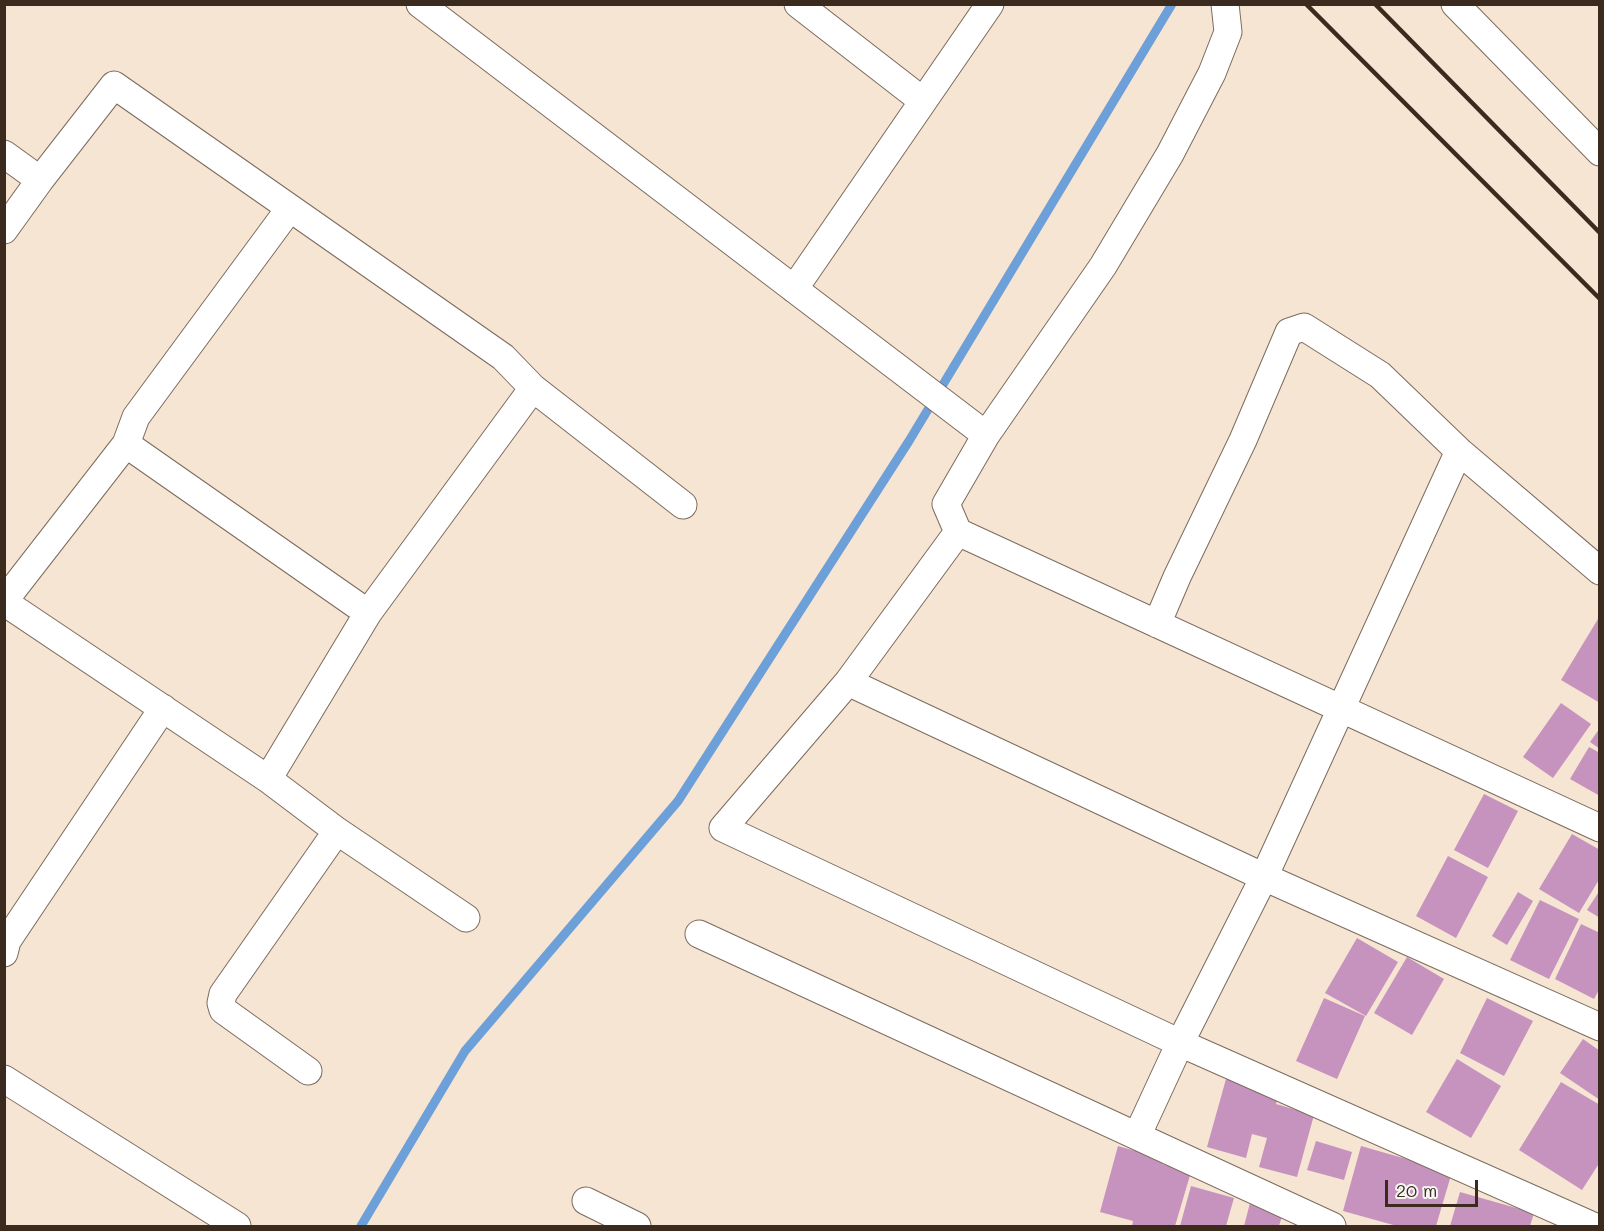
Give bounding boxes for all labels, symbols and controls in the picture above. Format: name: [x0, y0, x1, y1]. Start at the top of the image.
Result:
scale bar: [1388, 1168, 1481, 1206]
text: 20 m: [1396, 1178, 1437, 1202]

